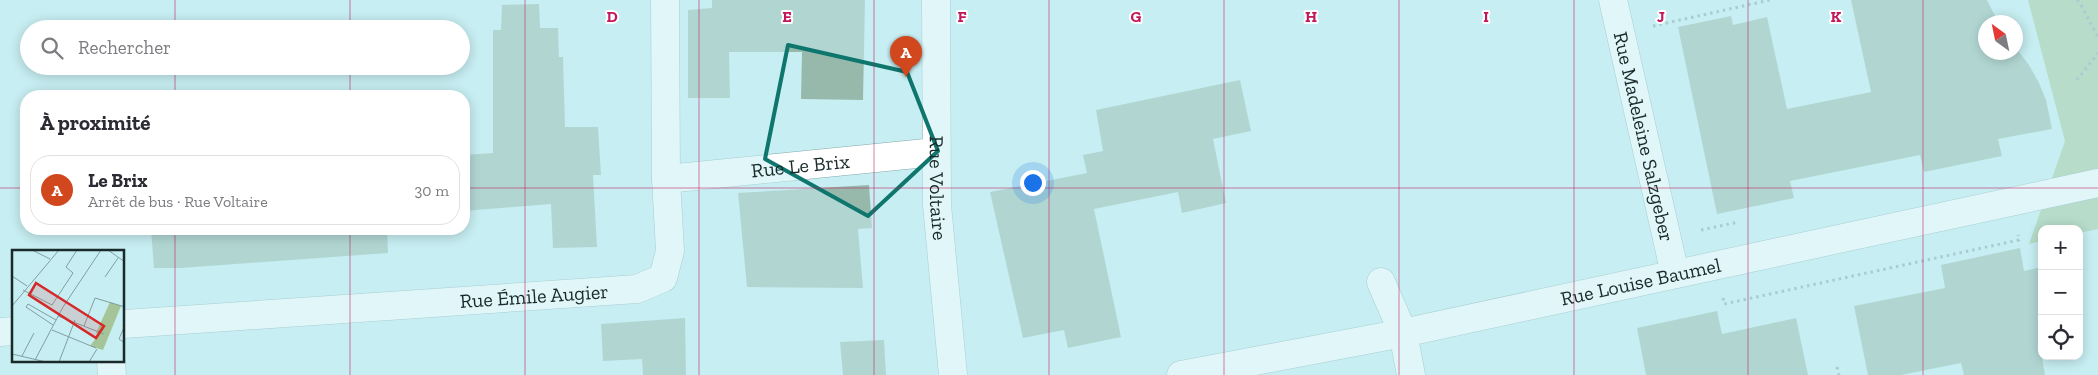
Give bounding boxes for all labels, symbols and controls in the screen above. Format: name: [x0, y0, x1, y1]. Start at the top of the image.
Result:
text: D: [606, 7, 618, 26]
text: E: [782, 7, 792, 26]
text: F: [957, 7, 967, 26]
text: G: [1131, 7, 1142, 26]
text: H: [1305, 7, 1317, 26]
text: I: [1483, 7, 1489, 26]
text: J: [1657, 7, 1665, 26]
text: K: [1831, 7, 1842, 26]
north arrow: [1978, 15, 2023, 60]
search box: [20, 20, 470, 75]
street label: Rue Madeleine Salzgeber: [1609, 29, 1679, 244]
icon: search: [38, 34, 66, 62]
text: Rechercher: [78, 36, 171, 59]
pin: A: [890, 36, 922, 77]
text: À proximité: [40, 110, 150, 135]
street label: Rue Voltaire: [925, 136, 952, 241]
street label: Rue Le Brix: [750, 149, 851, 182]
text: Le Brix: [88, 169, 147, 192]
your location: [1020, 170, 1046, 196]
text: A: [52, 181, 63, 200]
text: 30 m: [415, 181, 449, 200]
text: Arrêt de bus · Rue Voltaire: [88, 192, 268, 211]
map controls: [2038, 225, 2083, 360]
button: +: [2038, 225, 2083, 270]
inset map: [12, 250, 125, 362]
street label: Rue Louise Baumel: [1558, 253, 1723, 311]
button: −: [2038, 270, 2083, 315]
street label: Rue Émile Augier: [459, 279, 609, 313]
button: locate: [2038, 315, 2083, 360]

